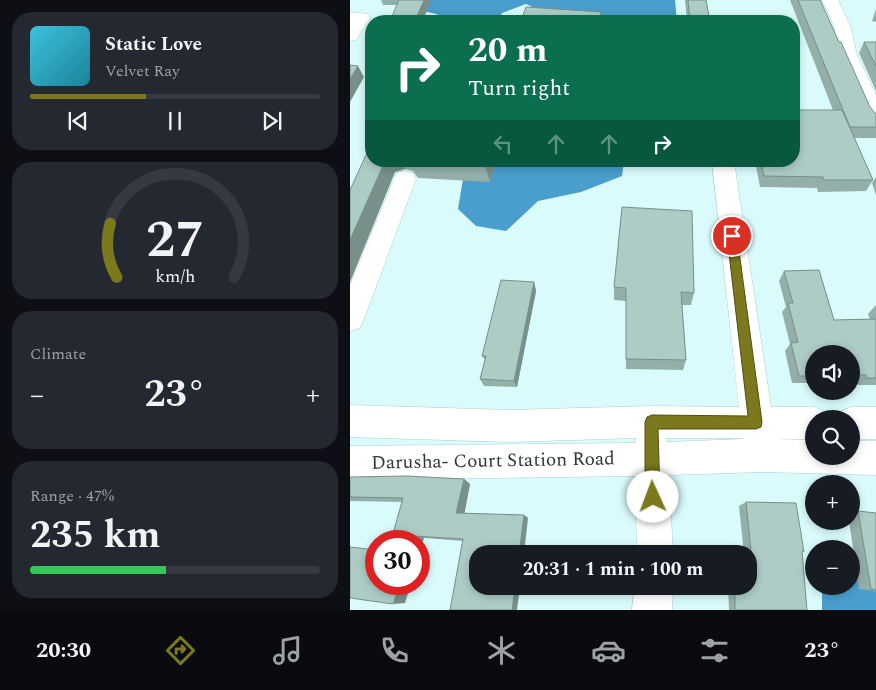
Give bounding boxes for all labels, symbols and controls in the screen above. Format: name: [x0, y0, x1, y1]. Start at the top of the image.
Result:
text: 20 m: [468, 24, 548, 77]
text: Static Love: [105, 30, 202, 59]
icon: right: [385, 35, 450, 100]
text: Velvet Ray: [105, 59, 180, 83]
text: Turn right: [468, 72, 570, 105]
icon: previous: [64, 107, 92, 135]
icon: pause: [161, 107, 189, 135]
icon: next: [258, 107, 286, 135]
icon: left: [489, 130, 517, 158]
icon: ahead: [542, 130, 570, 158]
icon: ahead: [595, 130, 623, 158]
icon: right: [648, 130, 676, 158]
text: 27: [146, 201, 204, 280]
pin: [711, 215, 753, 257]
icon: arrive: [718, 222, 746, 250]
text: km/h: [155, 263, 195, 290]
text: Climate: [30, 342, 86, 366]
map controls: [805, 345, 860, 595]
button: sound: [805, 345, 860, 400]
text: 23°: [144, 366, 206, 424]
text: −: [30, 374, 44, 417]
text: +: [306, 374, 320, 417]
button: search: [805, 410, 860, 465]
street label: Darusha- Court Station Road: [371, 444, 615, 478]
position arrow: [626, 470, 678, 522]
button: +: [805, 475, 860, 530]
text: Range · 47%: [30, 484, 114, 508]
text: 235 km: [30, 507, 161, 565]
speed limit sign: 30: [365, 530, 430, 595]
button: −: [805, 540, 860, 595]
text: 20:31 · 1 min · 100 m: [523, 555, 703, 584]
icon: directions: [163, 633, 198, 668]
icon: music: [270, 633, 305, 668]
icon: phone: [377, 633, 412, 668]
icon: climate: [484, 633, 519, 668]
icon: car: [591, 633, 626, 668]
icon: filters: [697, 633, 732, 668]
text: 20:30: [36, 634, 91, 667]
text: 23°: [804, 634, 840, 667]

